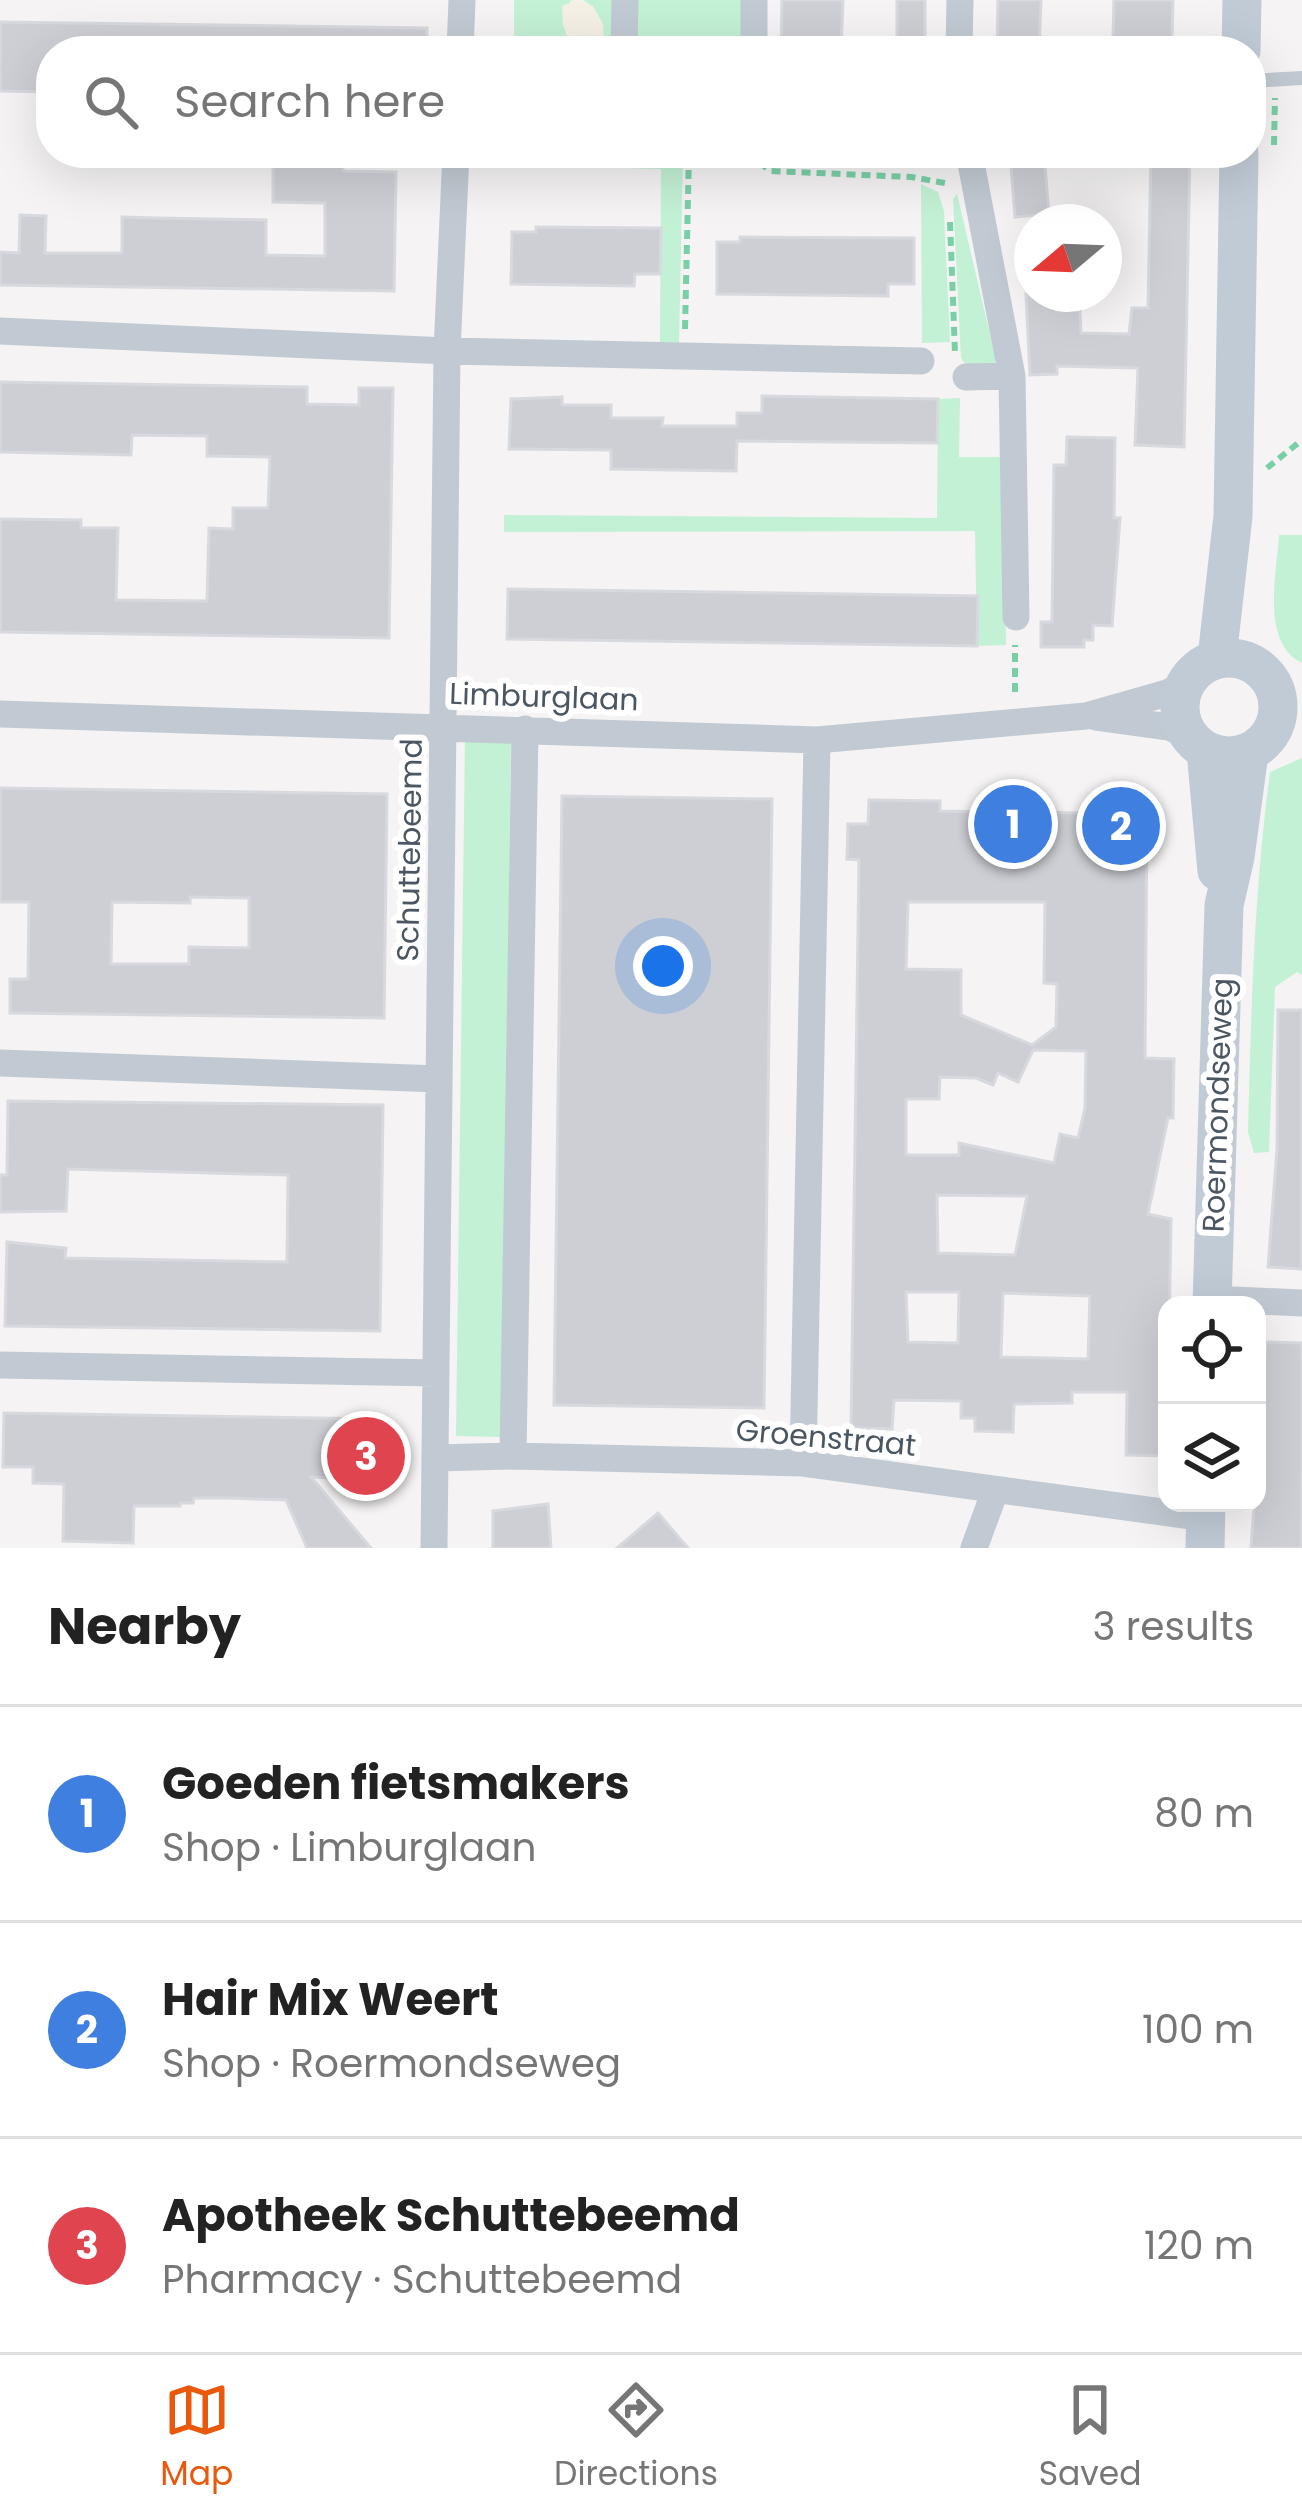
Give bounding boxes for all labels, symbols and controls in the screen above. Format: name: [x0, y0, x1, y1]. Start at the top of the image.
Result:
search box: [36, 36, 1266, 168]
icon: search: [78, 69, 144, 135]
text: Search here: [174, 70, 445, 133]
north arrow: [1014, 204, 1122, 312]
street label: Limburglaan: [449, 672, 639, 721]
street label: Schuttebeemd: [386, 738, 433, 962]
pin: 1: [974, 779, 1052, 869]
pin: 2: [1082, 781, 1160, 871]
your location: [633, 936, 693, 996]
street label: Roermondseweg: [1192, 977, 1243, 1233]
map controls: [1158, 1296, 1266, 1512]
button: locate: [1158, 1296, 1266, 1404]
button: layers: [1158, 1404, 1266, 1512]
street label: Groenstraat: [734, 1408, 918, 1467]
pin: 3: [327, 1411, 405, 1501]
text: Nearby: [48, 1590, 241, 1662]
text: 3 results: [1092, 1599, 1254, 1654]
text: Goeden fietsmakers: [162, 1752, 630, 1815]
text: 1: [80, 1786, 94, 1841]
text: 80 m: [1154, 1786, 1254, 1841]
text: Shop · Limburglaan: [162, 1820, 536, 1875]
text: Hair Mix Weert: [162, 1968, 498, 2031]
text: 2: [76, 2002, 98, 2057]
text: 100 m: [1142, 2002, 1254, 2057]
text: Shop · Roermondseweg: [162, 2036, 621, 2091]
text: Apotheek Schuttebeemd: [162, 2184, 740, 2247]
text: 3: [75, 2218, 99, 2273]
text: 120 m: [1144, 2218, 1254, 2273]
text: Pharmacy · Schuttebeemd: [162, 2252, 682, 2307]
tab: Map: [160, 2377, 233, 2499]
tab: Directions: [554, 2377, 718, 2499]
tab: Saved: [1039, 2377, 1142, 2499]

